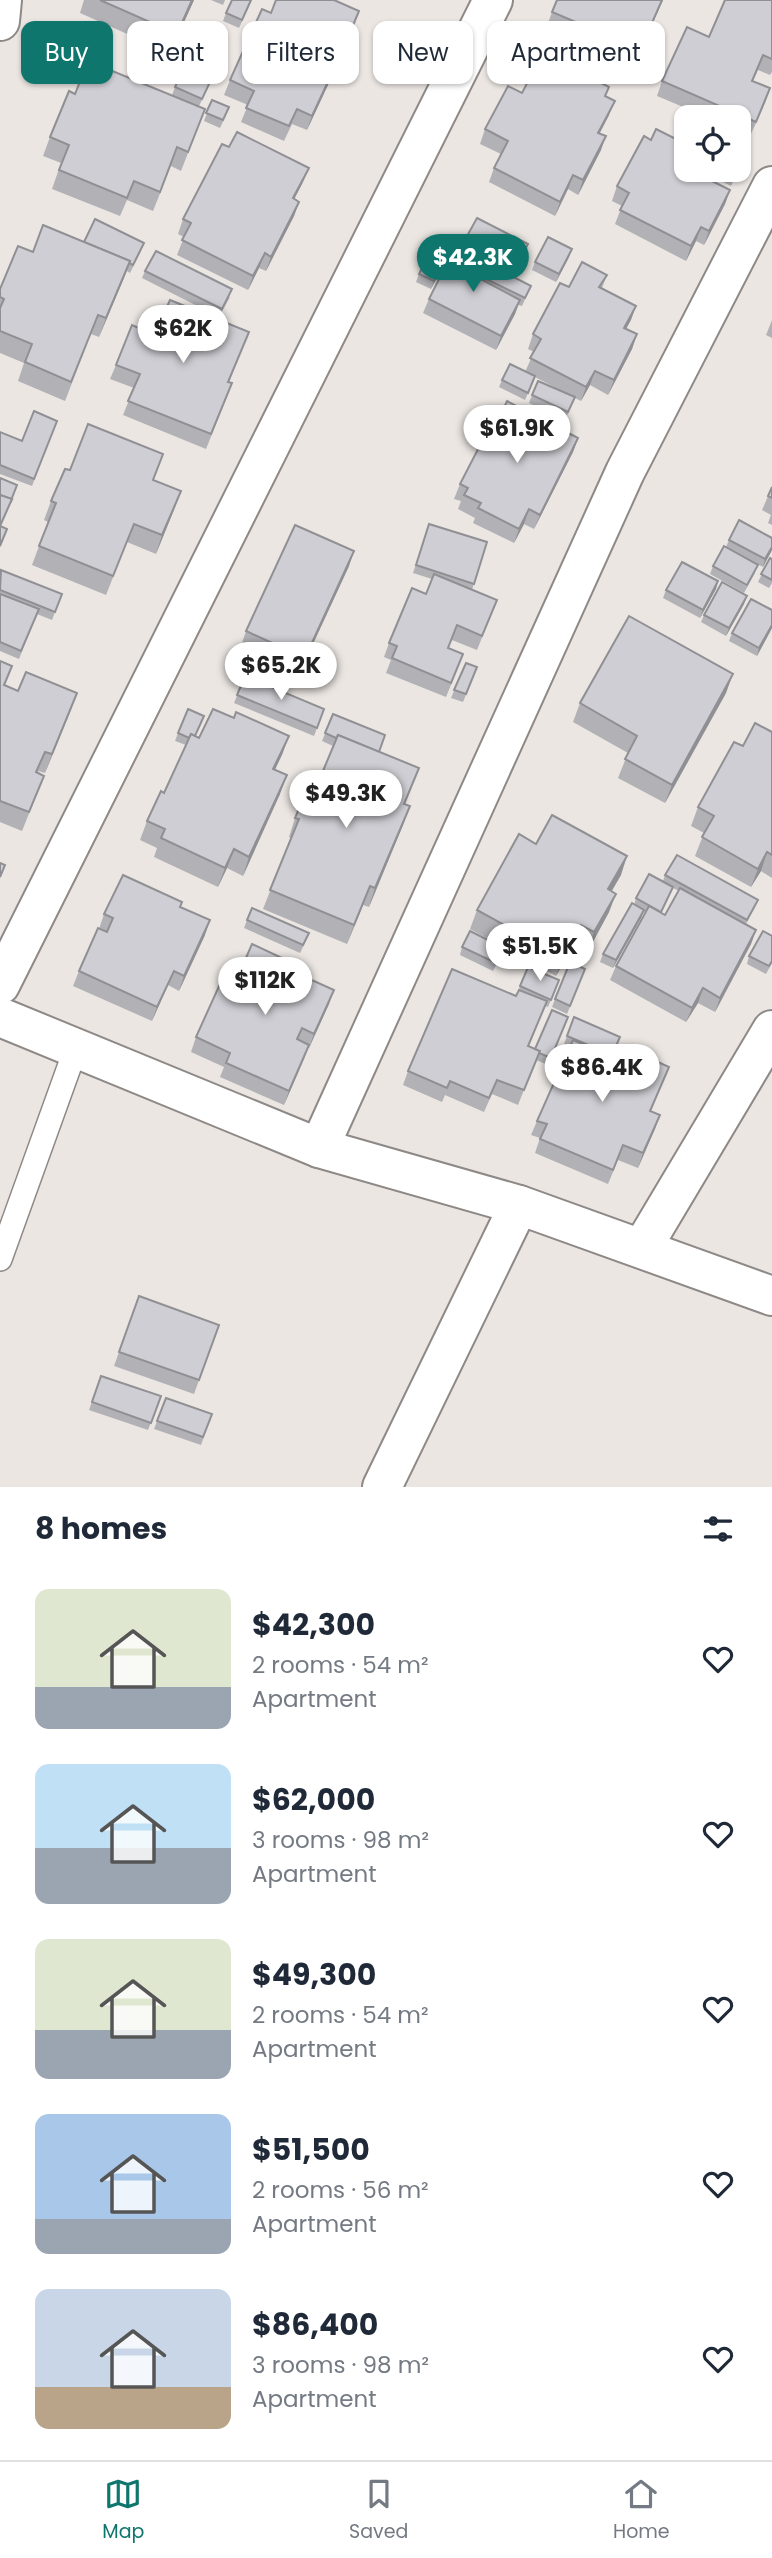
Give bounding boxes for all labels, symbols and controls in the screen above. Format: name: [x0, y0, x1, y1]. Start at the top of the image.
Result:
chip: Buy: [21, 21, 113, 84]
chip: Rent: [127, 21, 228, 84]
chip: Filters: [242, 21, 359, 84]
chip: New: [373, 21, 473, 84]
chip: Apartment: [487, 21, 665, 84]
map controls: [674, 105, 751, 182]
button: locate: [674, 105, 751, 182]
pin: $42.3K: [416, 234, 530, 294]
text: $42.3K: [433, 241, 513, 273]
pin: $62K: [142, 306, 224, 365]
text: $62K: [154, 312, 212, 344]
pin: $61.9K: [460, 406, 574, 465]
text: $61.9K: [479, 412, 555, 444]
pin: $65.2K: [224, 642, 338, 702]
text: $65.2K: [241, 649, 321, 681]
pin: $49.3K: [289, 770, 403, 830]
text: $49.3K: [305, 777, 387, 809]
pin: $51.5K: [483, 923, 597, 983]
text: $51.5K: [502, 930, 578, 962]
pin: $112K: [216, 958, 314, 1017]
text: $112K: [234, 964, 296, 996]
pin: $86.4K: [545, 1044, 659, 1104]
text: $86.4K: [561, 1051, 643, 1083]
text: 8 homes: [35, 1507, 167, 1550]
icon: filters: [699, 1510, 737, 1548]
text: $42,300: [252, 1603, 375, 1646]
icon: home: [91, 1617, 175, 1701]
icon: heart: [699, 1640, 737, 1678]
text: 2 rooms · 54 m²: [252, 1649, 429, 1681]
text: Apartment: [252, 1683, 377, 1715]
text: $62,000: [252, 1778, 375, 1821]
icon: home: [91, 1792, 175, 1876]
icon: heart: [699, 1815, 737, 1853]
text: 3 rooms · 98 m²: [252, 1824, 429, 1856]
text: Apartment: [252, 1858, 377, 1890]
text: $49,300: [252, 1953, 376, 1996]
icon: home: [91, 1967, 175, 2051]
icon: heart: [699, 1990, 737, 2028]
text: 2 rooms · 54 m²: [252, 1999, 429, 2031]
text: Apartment: [252, 2033, 377, 2065]
text: $51,500: [252, 2128, 370, 2171]
icon: home: [91, 2142, 175, 2226]
icon: heart: [699, 2165, 737, 2203]
text: 2 rooms · 56 m²: [252, 2174, 429, 2206]
text: Apartment: [252, 2208, 377, 2240]
text: $86,400: [252, 2303, 378, 2346]
icon: home: [91, 2317, 175, 2401]
icon: heart: [699, 2340, 737, 2378]
text: 3 rooms · 98 m²: [252, 2349, 429, 2381]
text: Apartment: [252, 2383, 377, 2415]
tab: Map: [102, 2475, 144, 2546]
tab: Saved: [349, 2475, 408, 2546]
tab: Home: [613, 2475, 670, 2546]

